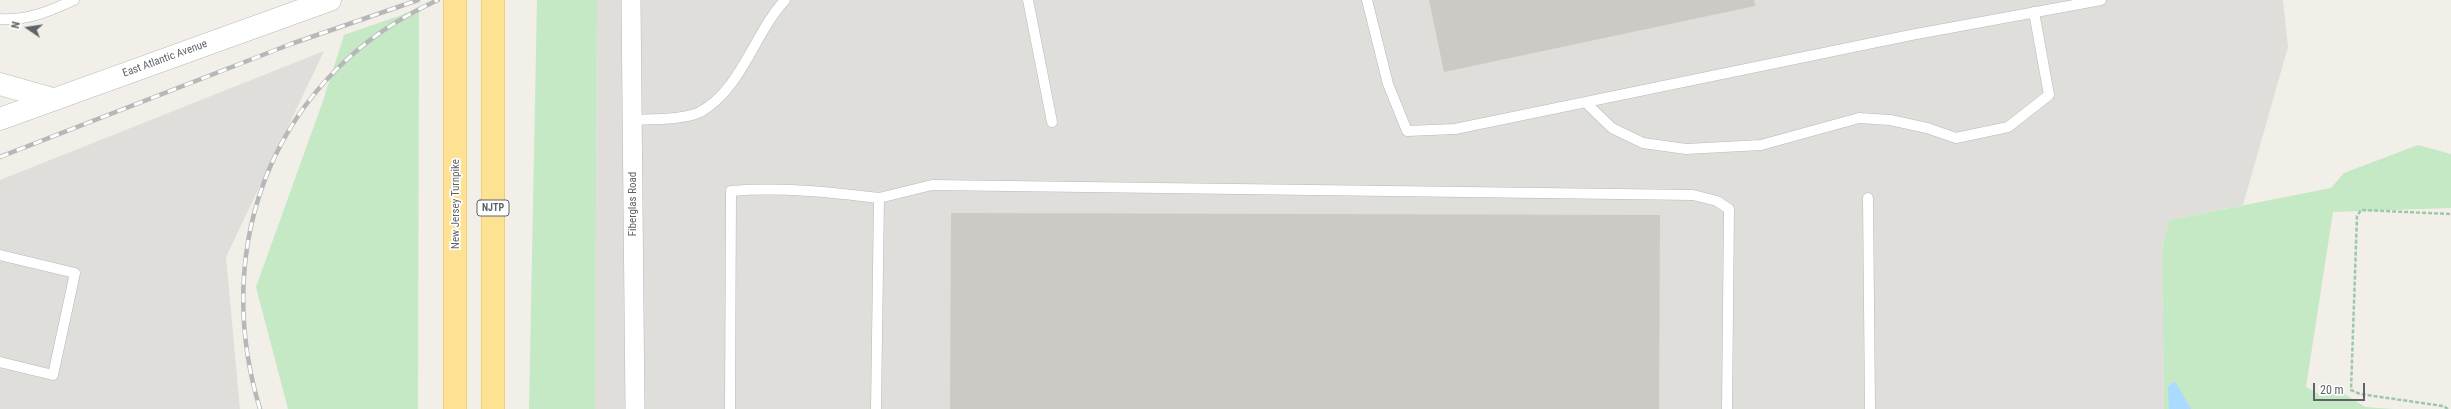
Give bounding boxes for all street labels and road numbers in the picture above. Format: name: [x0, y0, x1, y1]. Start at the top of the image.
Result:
street label: East Atlantic Avenue: [121, 38, 209, 80]
street label: New Jersey Turnpike: [449, 159, 463, 249]
street label: Fiberglas Road: [626, 172, 640, 236]
road number: NJTP: [477, 200, 509, 216]

